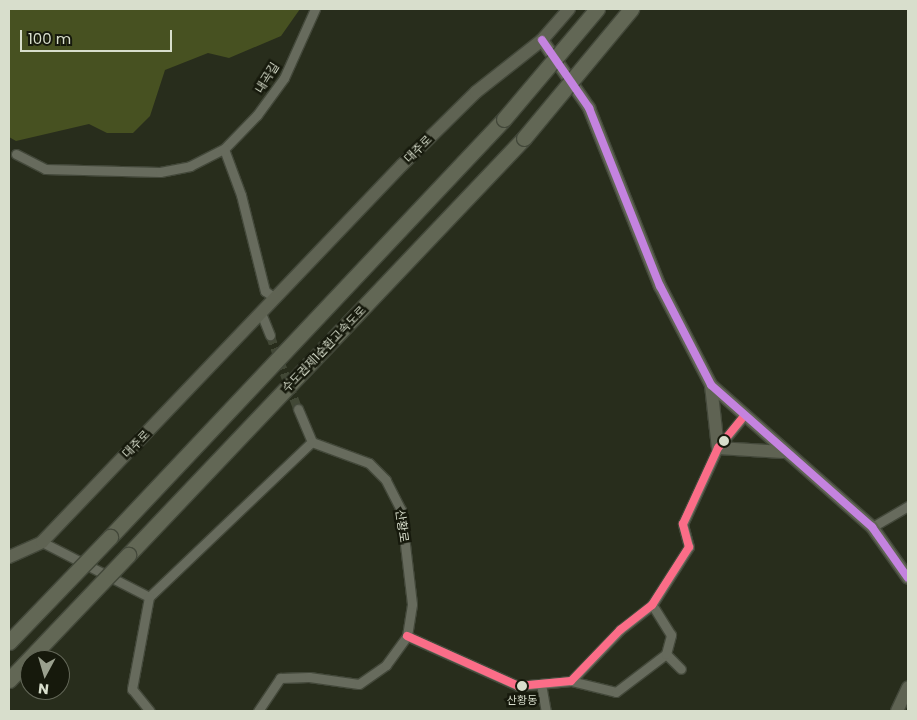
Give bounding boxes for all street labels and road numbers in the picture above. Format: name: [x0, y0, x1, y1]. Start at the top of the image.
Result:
street label: 내곡길: [252, 60, 282, 96]
street label: 대주로: [401, 132, 435, 166]
street label: 수도권제1순환고속도로: [279, 303, 369, 395]
street label: 대주로: [119, 427, 153, 461]
street label: 산황로: [393, 509, 411, 543]

